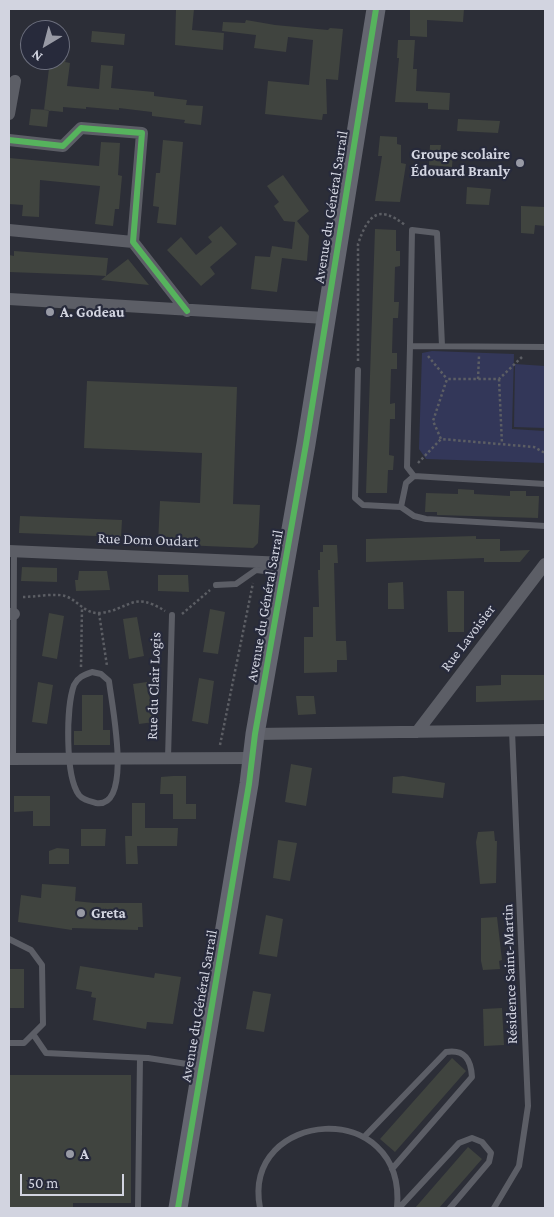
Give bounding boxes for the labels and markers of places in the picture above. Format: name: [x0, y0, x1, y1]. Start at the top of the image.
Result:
place label: Groupe scolaire Édouard Branly: [411, 145, 510, 180]
marker: Groupe scolaire Édouard Branly: [514, 157, 526, 169]
place label: A. Godeau: [60, 303, 125, 321]
marker: A. Godeau: [44, 306, 56, 318]
place label: Greta: [91, 904, 126, 922]
marker: Greta: [75, 907, 87, 919]
place label: A: [80, 1145, 89, 1163]
marker: A: [64, 1148, 76, 1160]

